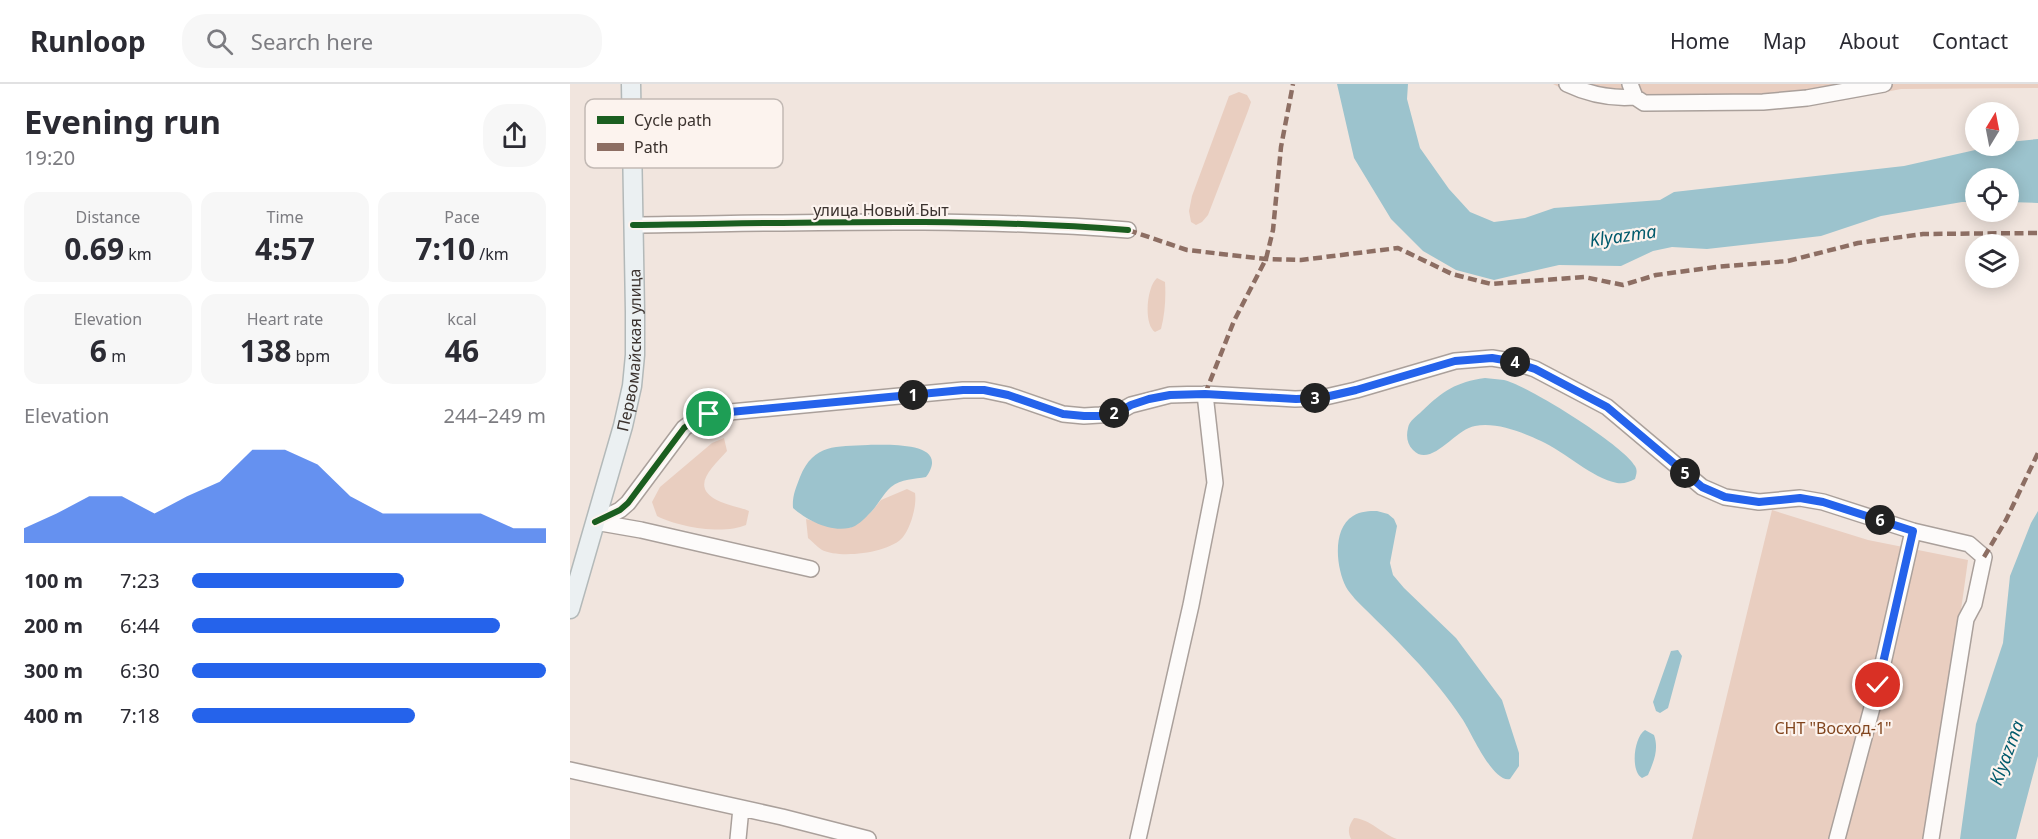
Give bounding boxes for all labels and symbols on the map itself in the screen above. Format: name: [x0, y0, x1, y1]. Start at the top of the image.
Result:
legend: [585, 99, 783, 168]
north arrow: [1965, 102, 2019, 156]
text: Cycle path: [634, 109, 712, 131]
text: Path: [634, 136, 668, 158]
street label: улица Новый Быт: [813, 199, 949, 221]
water label: Klyazma: [1588, 218, 1658, 252]
street label: Первомайская улица: [611, 269, 646, 434]
pin: 4: [1500, 347, 1530, 377]
pin: 1: [898, 380, 928, 410]
pin: 3: [1300, 383, 1330, 413]
pin: [683, 388, 734, 439]
pin: 2: [1099, 398, 1129, 428]
pin: 5: [1670, 458, 1700, 488]
pin: 6: [1865, 505, 1895, 535]
pin: [1852, 659, 1903, 710]
park label: СНТ "Восход-1": [1774, 717, 1892, 739]
water label: Klyazma: [1983, 717, 2029, 788]

